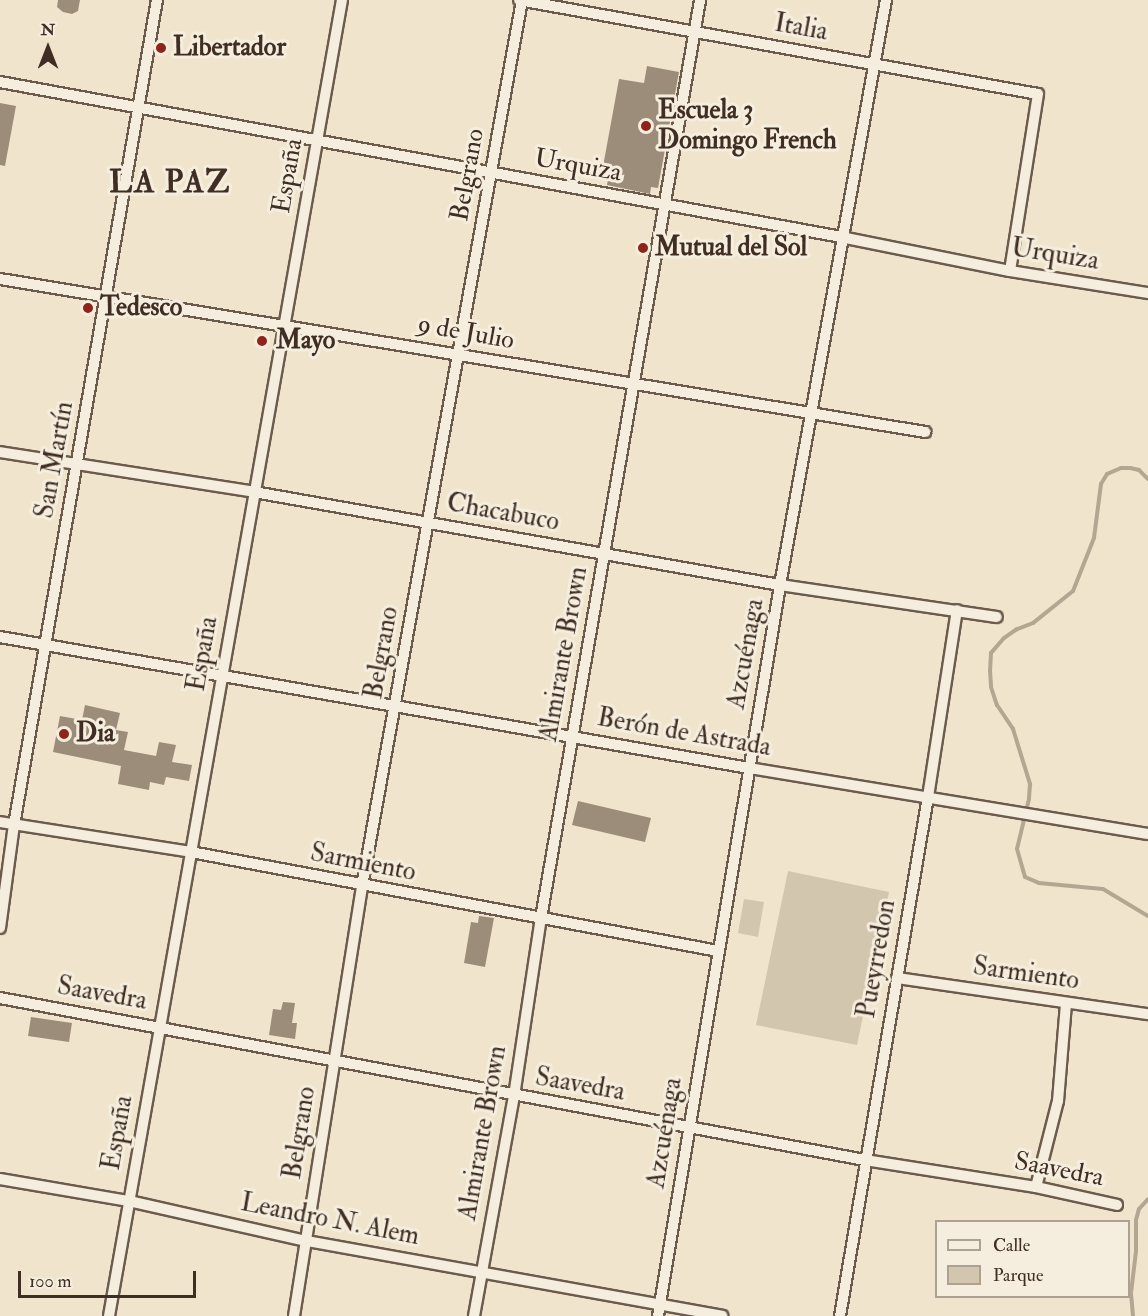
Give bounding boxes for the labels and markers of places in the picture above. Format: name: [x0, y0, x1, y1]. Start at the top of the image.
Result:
place label: Libertador: [173, 32, 286, 64]
marker: Libertador: [154, 41, 168, 55]
place label: Escuela 3 Domingo French: [658, 95, 837, 156]
marker: Escuela 3 Domingo French: [639, 119, 653, 133]
place label: Mutual del Sol: [655, 232, 807, 264]
marker: Mutual del Sol: [636, 241, 650, 255]
place label: Tedesco: [100, 292, 182, 324]
marker: Tedesco: [81, 301, 95, 315]
place label: Mayo: [276, 325, 335, 357]
marker: Mayo: [253, 332, 271, 350]
place label: Dia: [76, 718, 115, 750]
marker: Dia: [57, 727, 71, 741]

